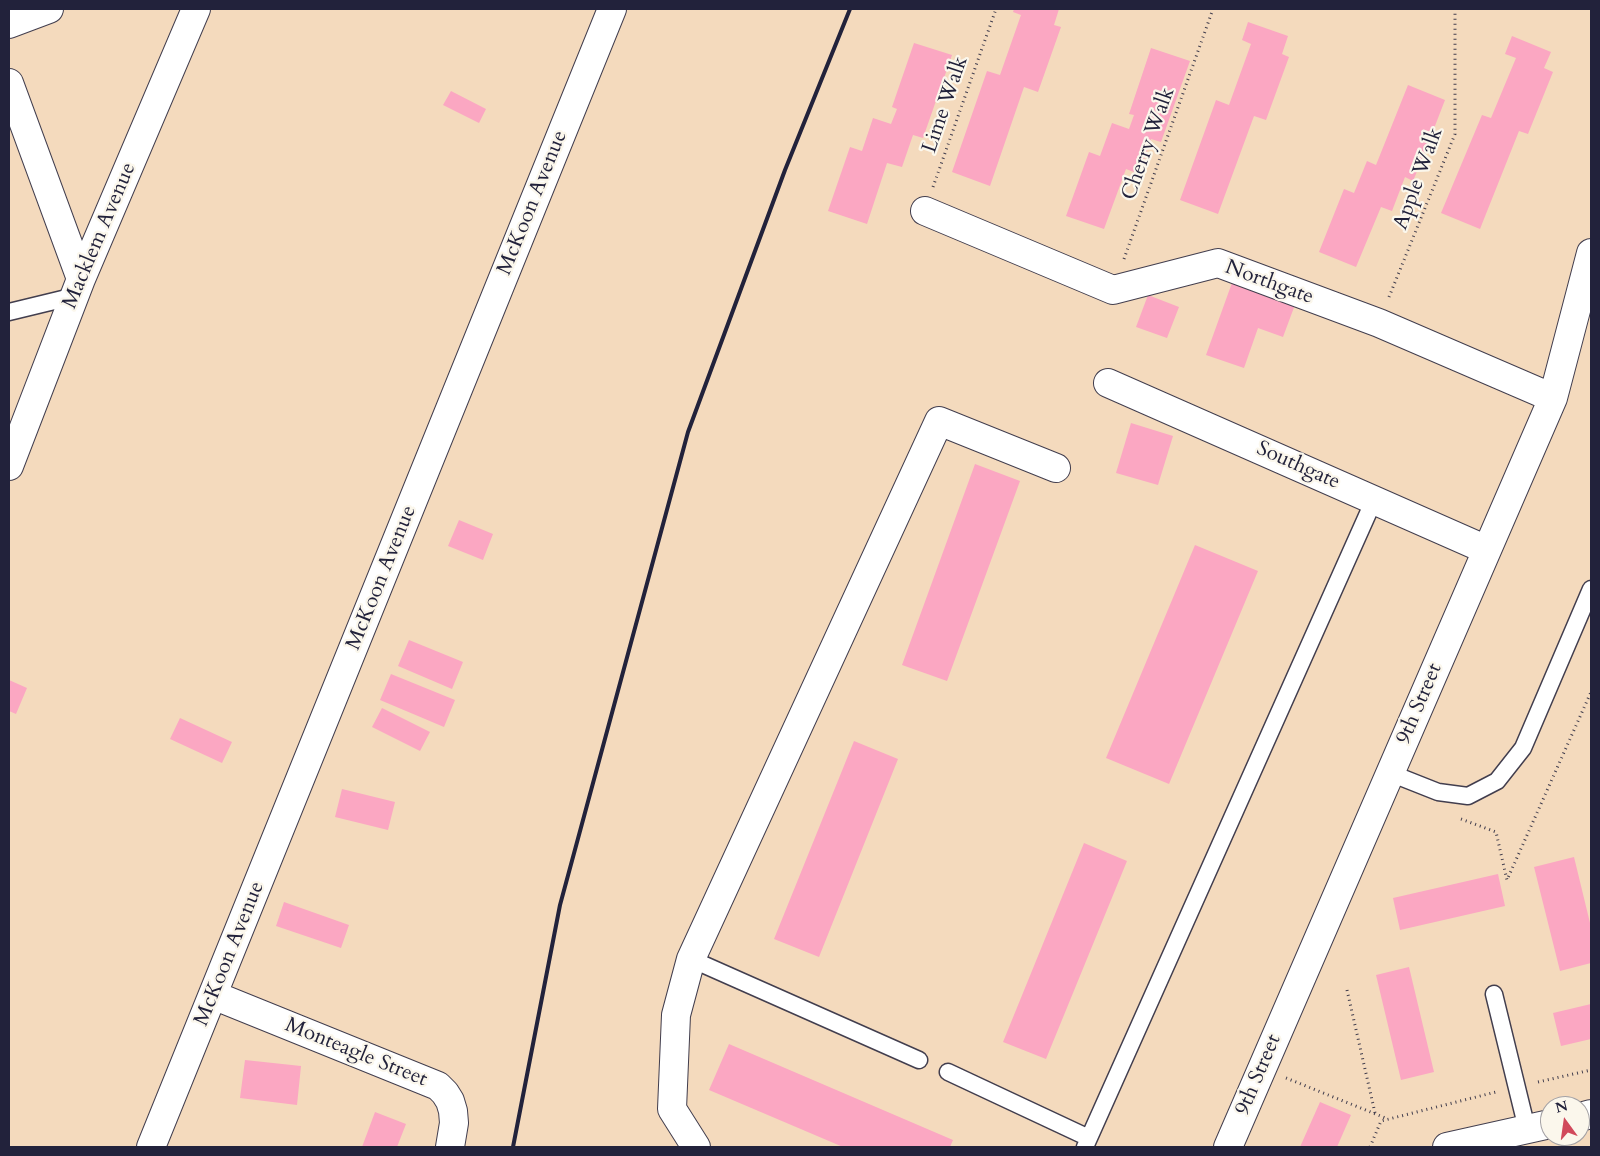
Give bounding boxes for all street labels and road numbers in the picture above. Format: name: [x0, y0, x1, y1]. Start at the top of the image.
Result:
street label: Lime Walk: [918, 53, 974, 157]
street label: Cherry Walk: [1117, 84, 1181, 204]
street label: Apple Walk: [1389, 125, 1449, 233]
street label: McKoon Avenue: [493, 127, 573, 279]
street label: Macklem Avenue: [58, 159, 142, 313]
street label: Northgate: [1221, 255, 1317, 311]
street label: Southgate: [1252, 436, 1344, 496]
street label: McKoon Avenue: [342, 502, 422, 654]
street label: 9th Street: [1392, 660, 1448, 748]
street label: McKoon Avenue: [190, 878, 270, 1030]
street label: Monteagle Street: [281, 1013, 431, 1093]
street label: 9th Street: [1231, 1031, 1287, 1119]

